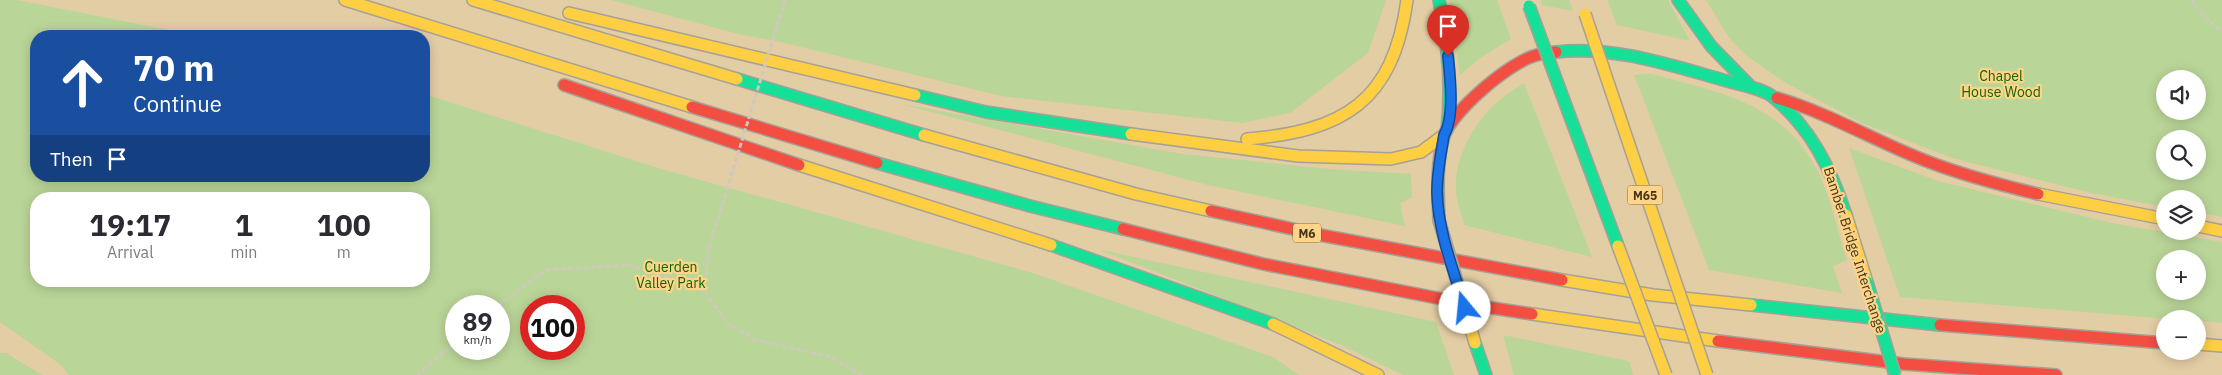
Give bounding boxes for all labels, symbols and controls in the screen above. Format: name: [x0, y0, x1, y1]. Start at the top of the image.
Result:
pin: [1427, 5, 1469, 56]
icon: arrive: [1434, 12, 1462, 40]
text: 70 m: [133, 45, 215, 91]
icon: ahead: [50, 50, 115, 115]
park label: Chapel House Wood: [1961, 67, 2041, 101]
map controls: [2156, 70, 2206, 360]
button: sound: [2156, 70, 2206, 120]
text: Continue: [133, 89, 222, 118]
button: search: [2156, 130, 2206, 180]
icon: arrive: [103, 145, 131, 173]
text: Then: [50, 147, 93, 171]
street label: Bamber Bridge Interchange: [1820, 165, 1891, 336]
road number: M65: [1628, 186, 1662, 204]
button: layers: [2156, 190, 2206, 240]
text: 19:17: [89, 205, 171, 244]
text: 1: [235, 205, 253, 244]
text: 100: [317, 205, 371, 244]
road number: M6: [1293, 224, 1321, 242]
text: Arrival: [107, 242, 154, 262]
text: min: [230, 242, 257, 262]
text: m: [337, 242, 351, 262]
button: +: [2156, 250, 2206, 300]
park label: Cuerden Valley Park: [636, 258, 706, 292]
position arrow: [1438, 281, 1490, 333]
speed limit sign: 100: [520, 295, 585, 360]
text: 89: [462, 305, 493, 338]
button: −: [2156, 310, 2206, 360]
text: km/h: [463, 332, 492, 347]

